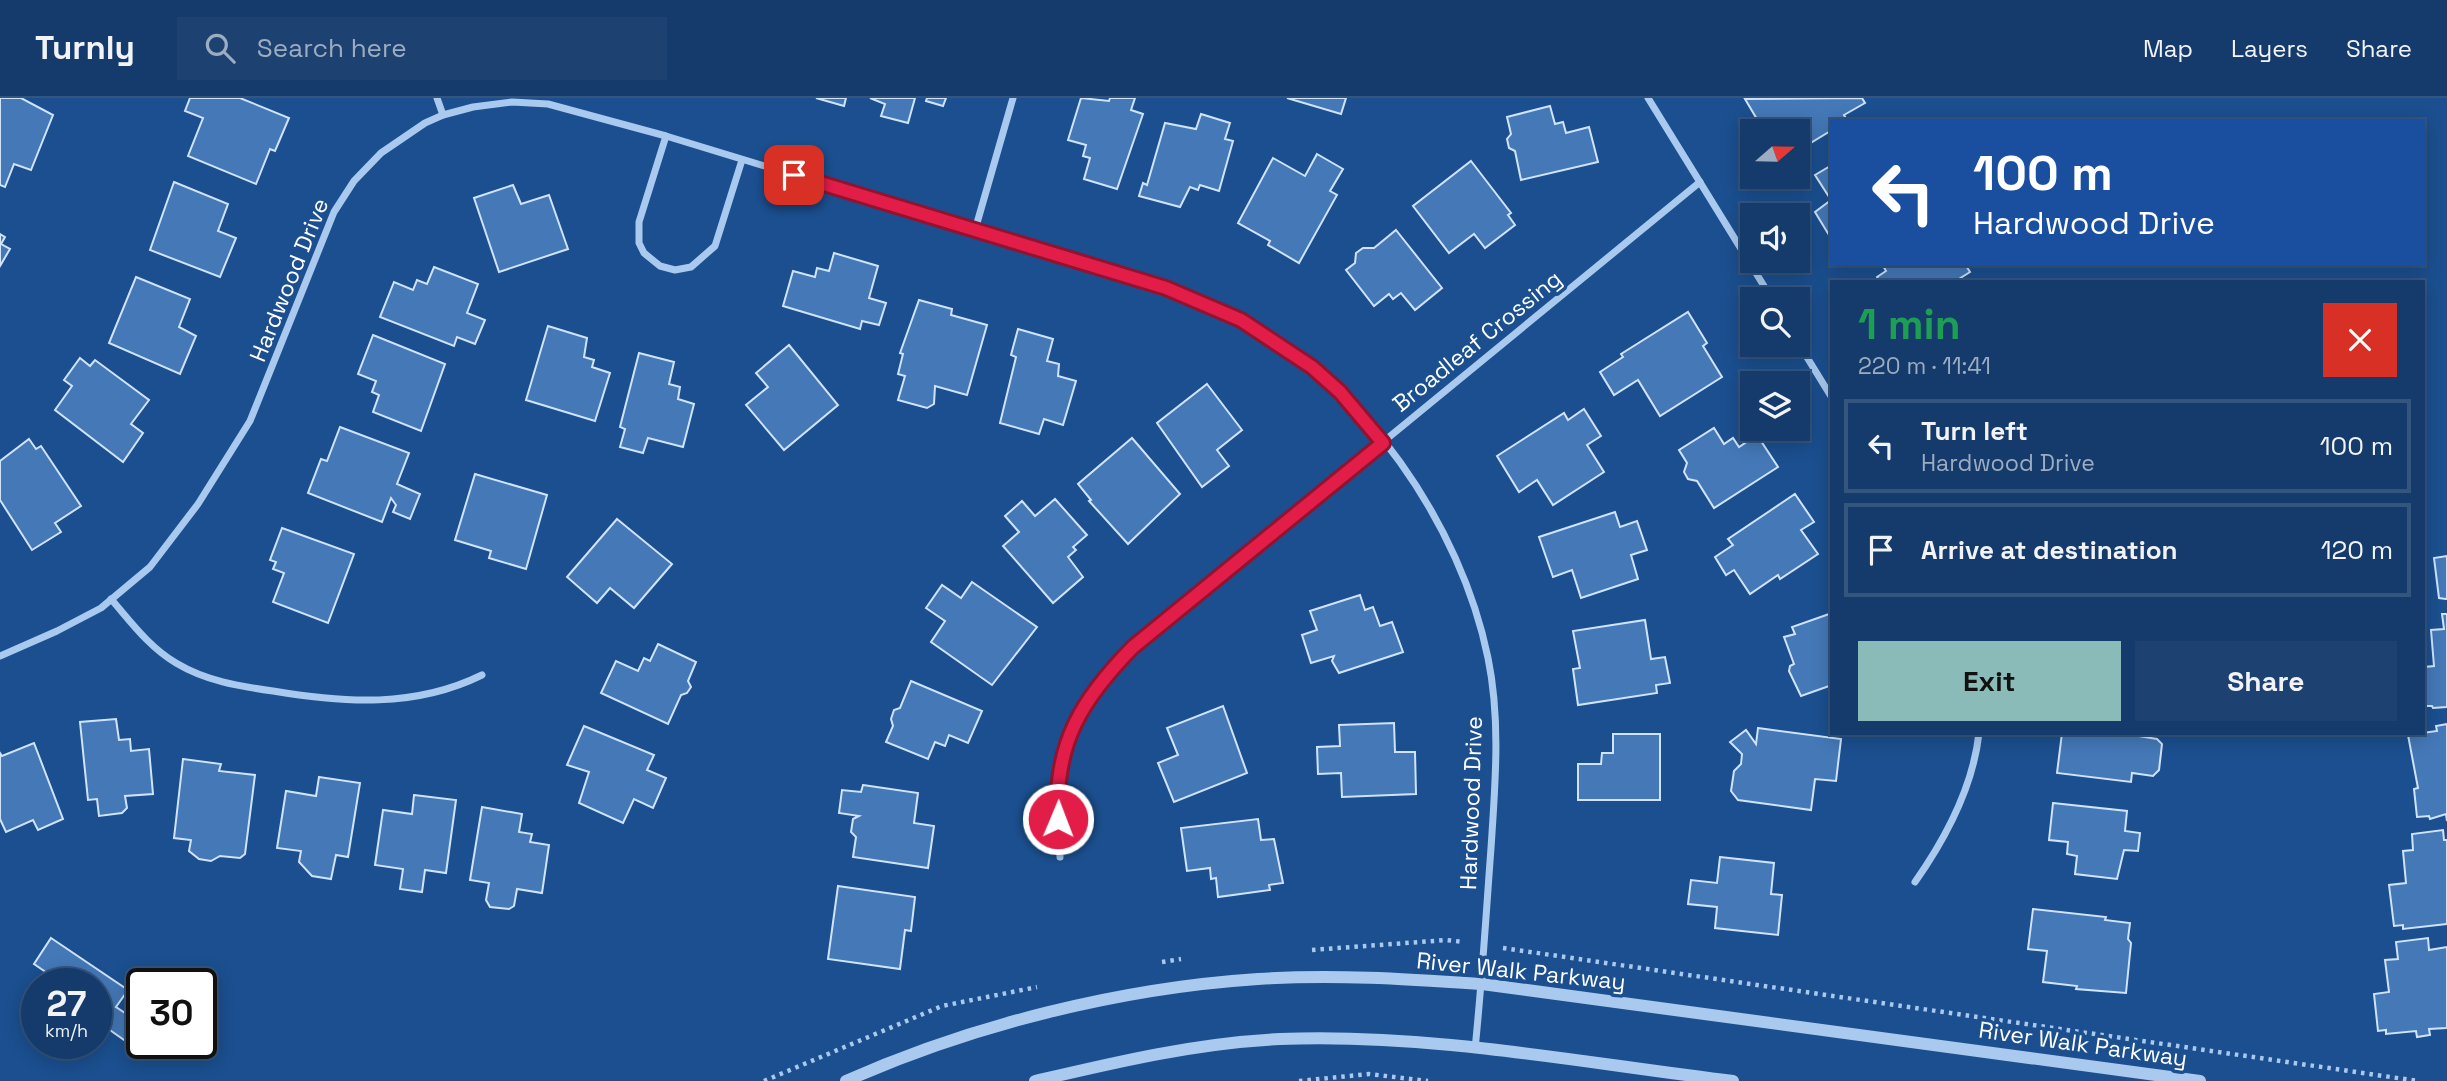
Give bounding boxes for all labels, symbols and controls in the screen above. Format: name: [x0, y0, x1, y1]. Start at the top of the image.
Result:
search box: [177, 17, 667, 80]
text: Turnly: [35, 27, 135, 69]
icon: search: [201, 29, 239, 67]
text: Search here: [257, 31, 407, 65]
text: Map: [2143, 33, 2193, 64]
text: Layers: [2231, 33, 2308, 64]
text: Share: [2346, 33, 2412, 64]
north arrow: [1740, 119, 1810, 189]
map controls: [1740, 119, 1810, 441]
text: 100 m: [1973, 142, 2113, 204]
pin: [764, 145, 824, 205]
icon: left: [1858, 147, 1949, 238]
icon: arrive: [775, 156, 813, 194]
street label: Hardwood Drive: [243, 194, 335, 366]
button: sound: [1740, 203, 1810, 273]
text: Hardwood Drive: [1973, 203, 2215, 243]
street label: Broadleaf Crossing: [1386, 264, 1568, 418]
button: search: [1740, 287, 1810, 357]
text: 1 min: [1858, 298, 1961, 351]
button: close: [2323, 303, 2397, 377]
text: 220 m · 11:41: [1858, 351, 1991, 381]
button: layers: [1740, 371, 1810, 441]
text: Turn left: [1921, 414, 2028, 448]
icon: left: [1862, 427, 1900, 465]
text: 100 m: [2320, 429, 2393, 463]
text: Hardwood Drive: [1921, 448, 2095, 478]
icon: arrive: [1862, 531, 1900, 569]
text: Arrive at destination: [1921, 533, 2178, 567]
text: 120 m: [2321, 533, 2393, 567]
button: Exit: [1858, 641, 2121, 721]
button: Share: [2135, 641, 2397, 721]
street label: Hardwood Drive: [1453, 716, 1489, 890]
position arrow: [1021, 782, 1095, 856]
street label: River Walk Parkway: [1415, 945, 1627, 997]
speed limit sign: 30: [126, 968, 217, 1059]
text: 27: [47, 982, 86, 1026]
street label: River Walk Parkway: [1977, 1015, 2189, 1073]
text: km/h: [45, 1019, 88, 1042]

